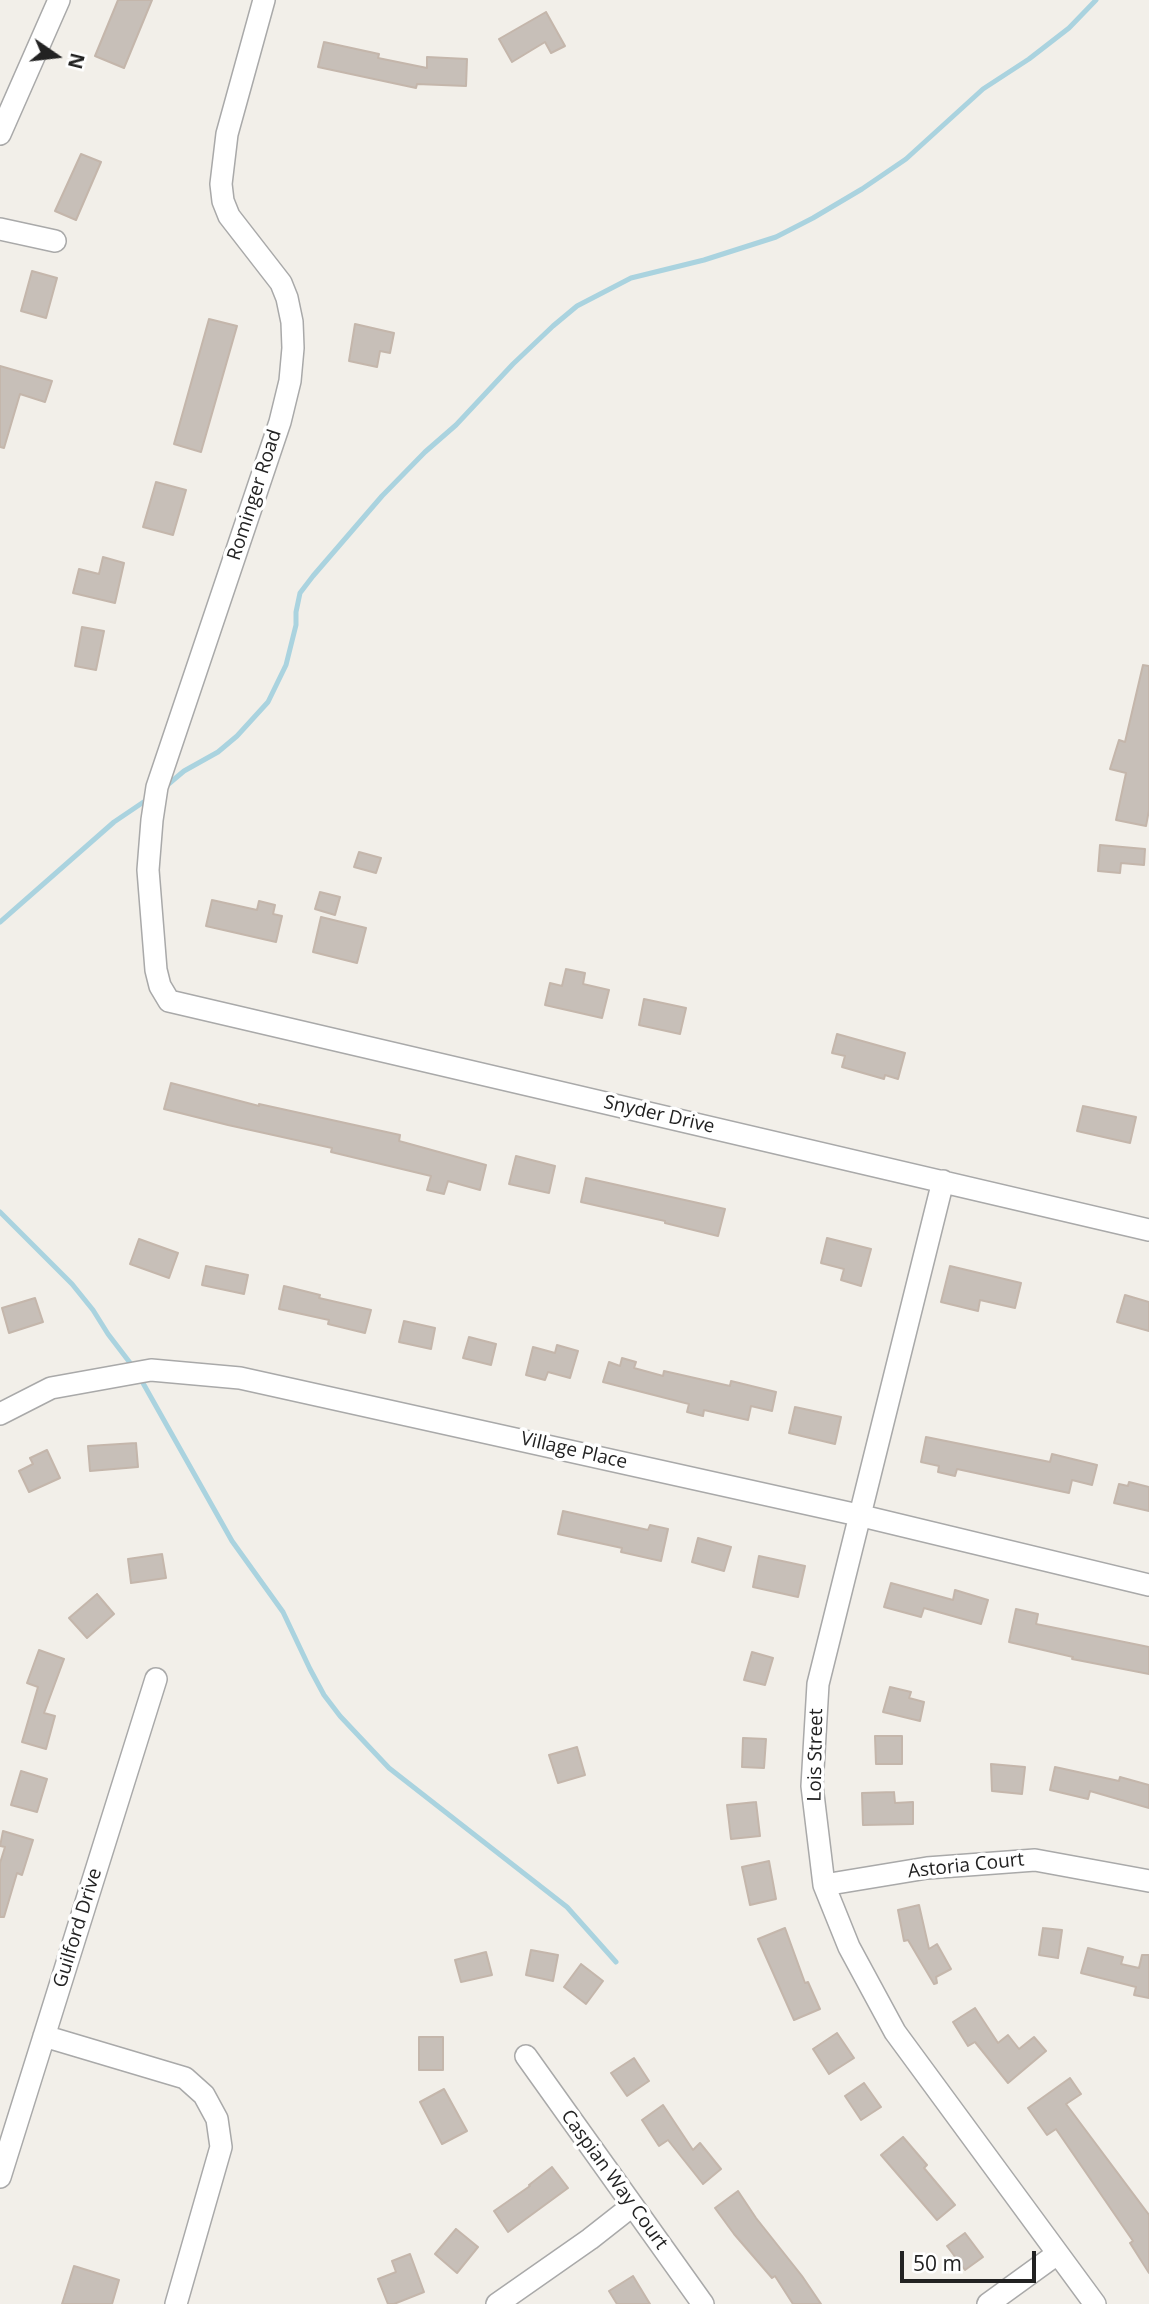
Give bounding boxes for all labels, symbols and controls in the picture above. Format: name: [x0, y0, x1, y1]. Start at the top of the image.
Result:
north arrow: [21, 21, 91, 91]
text: N: [62, 50, 91, 72]
street label: Rominger Road: [223, 427, 287, 563]
street label: Snyder Drive: [601, 1091, 717, 1139]
street label: Village Place: [518, 1428, 630, 1474]
street label: Lois Street: [804, 1708, 828, 1802]
street label: Astoria Court: [907, 1849, 1025, 1883]
street label: Guilford Drive: [49, 1866, 107, 1990]
street label: Caspian Way Court: [556, 2106, 672, 2254]
scale bar: [904, 2238, 1040, 2282]
text: 50 m: [913, 2249, 962, 2277]

